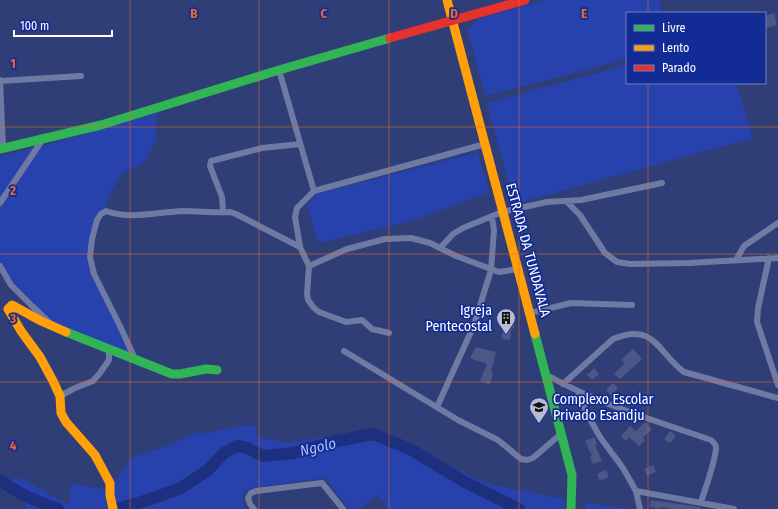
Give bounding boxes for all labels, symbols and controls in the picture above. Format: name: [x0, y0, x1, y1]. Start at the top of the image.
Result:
text: B: [190, 6, 198, 21]
text: C: [321, 6, 328, 21]
text: D: [450, 6, 458, 21]
text: E: [581, 6, 587, 21]
scale bar: [14, 12, 112, 38]
legend: [626, 12, 766, 84]
text: 100 m: [20, 19, 49, 33]
text: Livre: [662, 21, 686, 35]
text: Lento: [662, 41, 689, 55]
text: 1: [10, 56, 16, 71]
text: Parado: [662, 61, 696, 75]
street label: ESTRADA DA TUNDAVALA: [502, 181, 554, 319]
text: 2: [9, 183, 16, 198]
place label: Igreja Pentecostal: [426, 302, 492, 335]
building icon: Igreja Pentecostal: [495, 307, 517, 335]
text: 3: [9, 311, 16, 326]
place label: Complexo Escolar Privado Esandju: [553, 391, 654, 424]
school or university icon: Complexo Escolar Privado Esandju: [528, 396, 550, 424]
water label: Ngolo: [298, 434, 338, 460]
text: 4: [10, 438, 17, 453]

